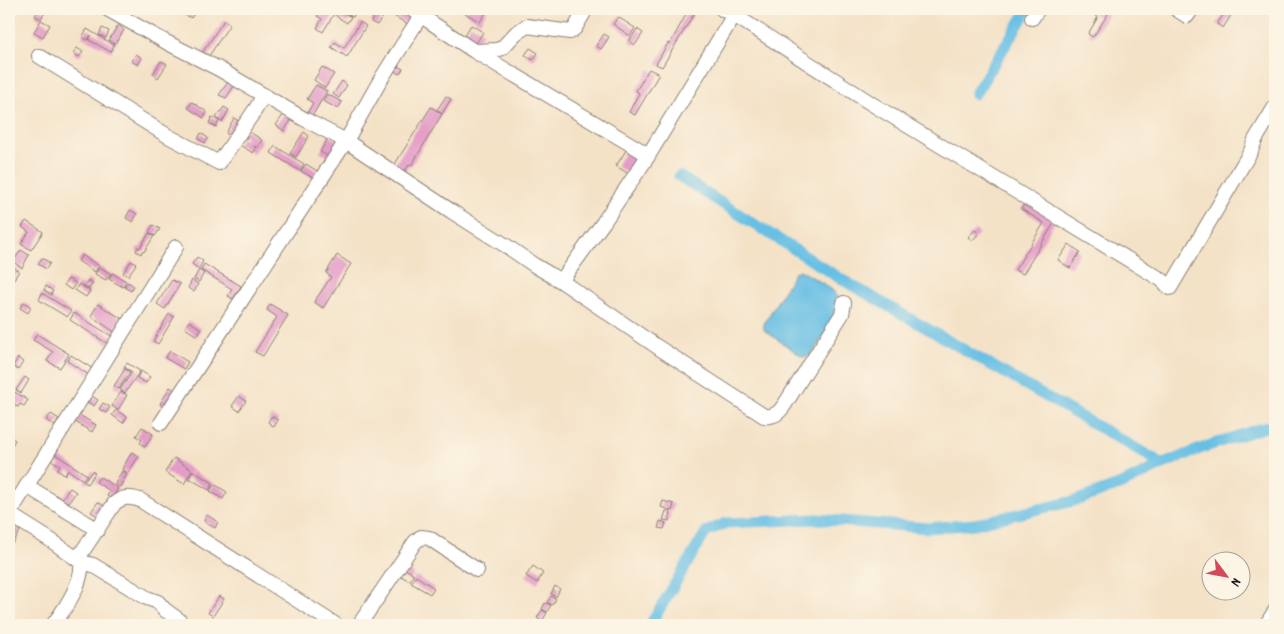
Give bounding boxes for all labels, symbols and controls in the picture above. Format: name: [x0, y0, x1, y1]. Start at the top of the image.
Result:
north arrow: [1202, 552, 1252, 602]
text: N: [1225, 574, 1246, 590]

